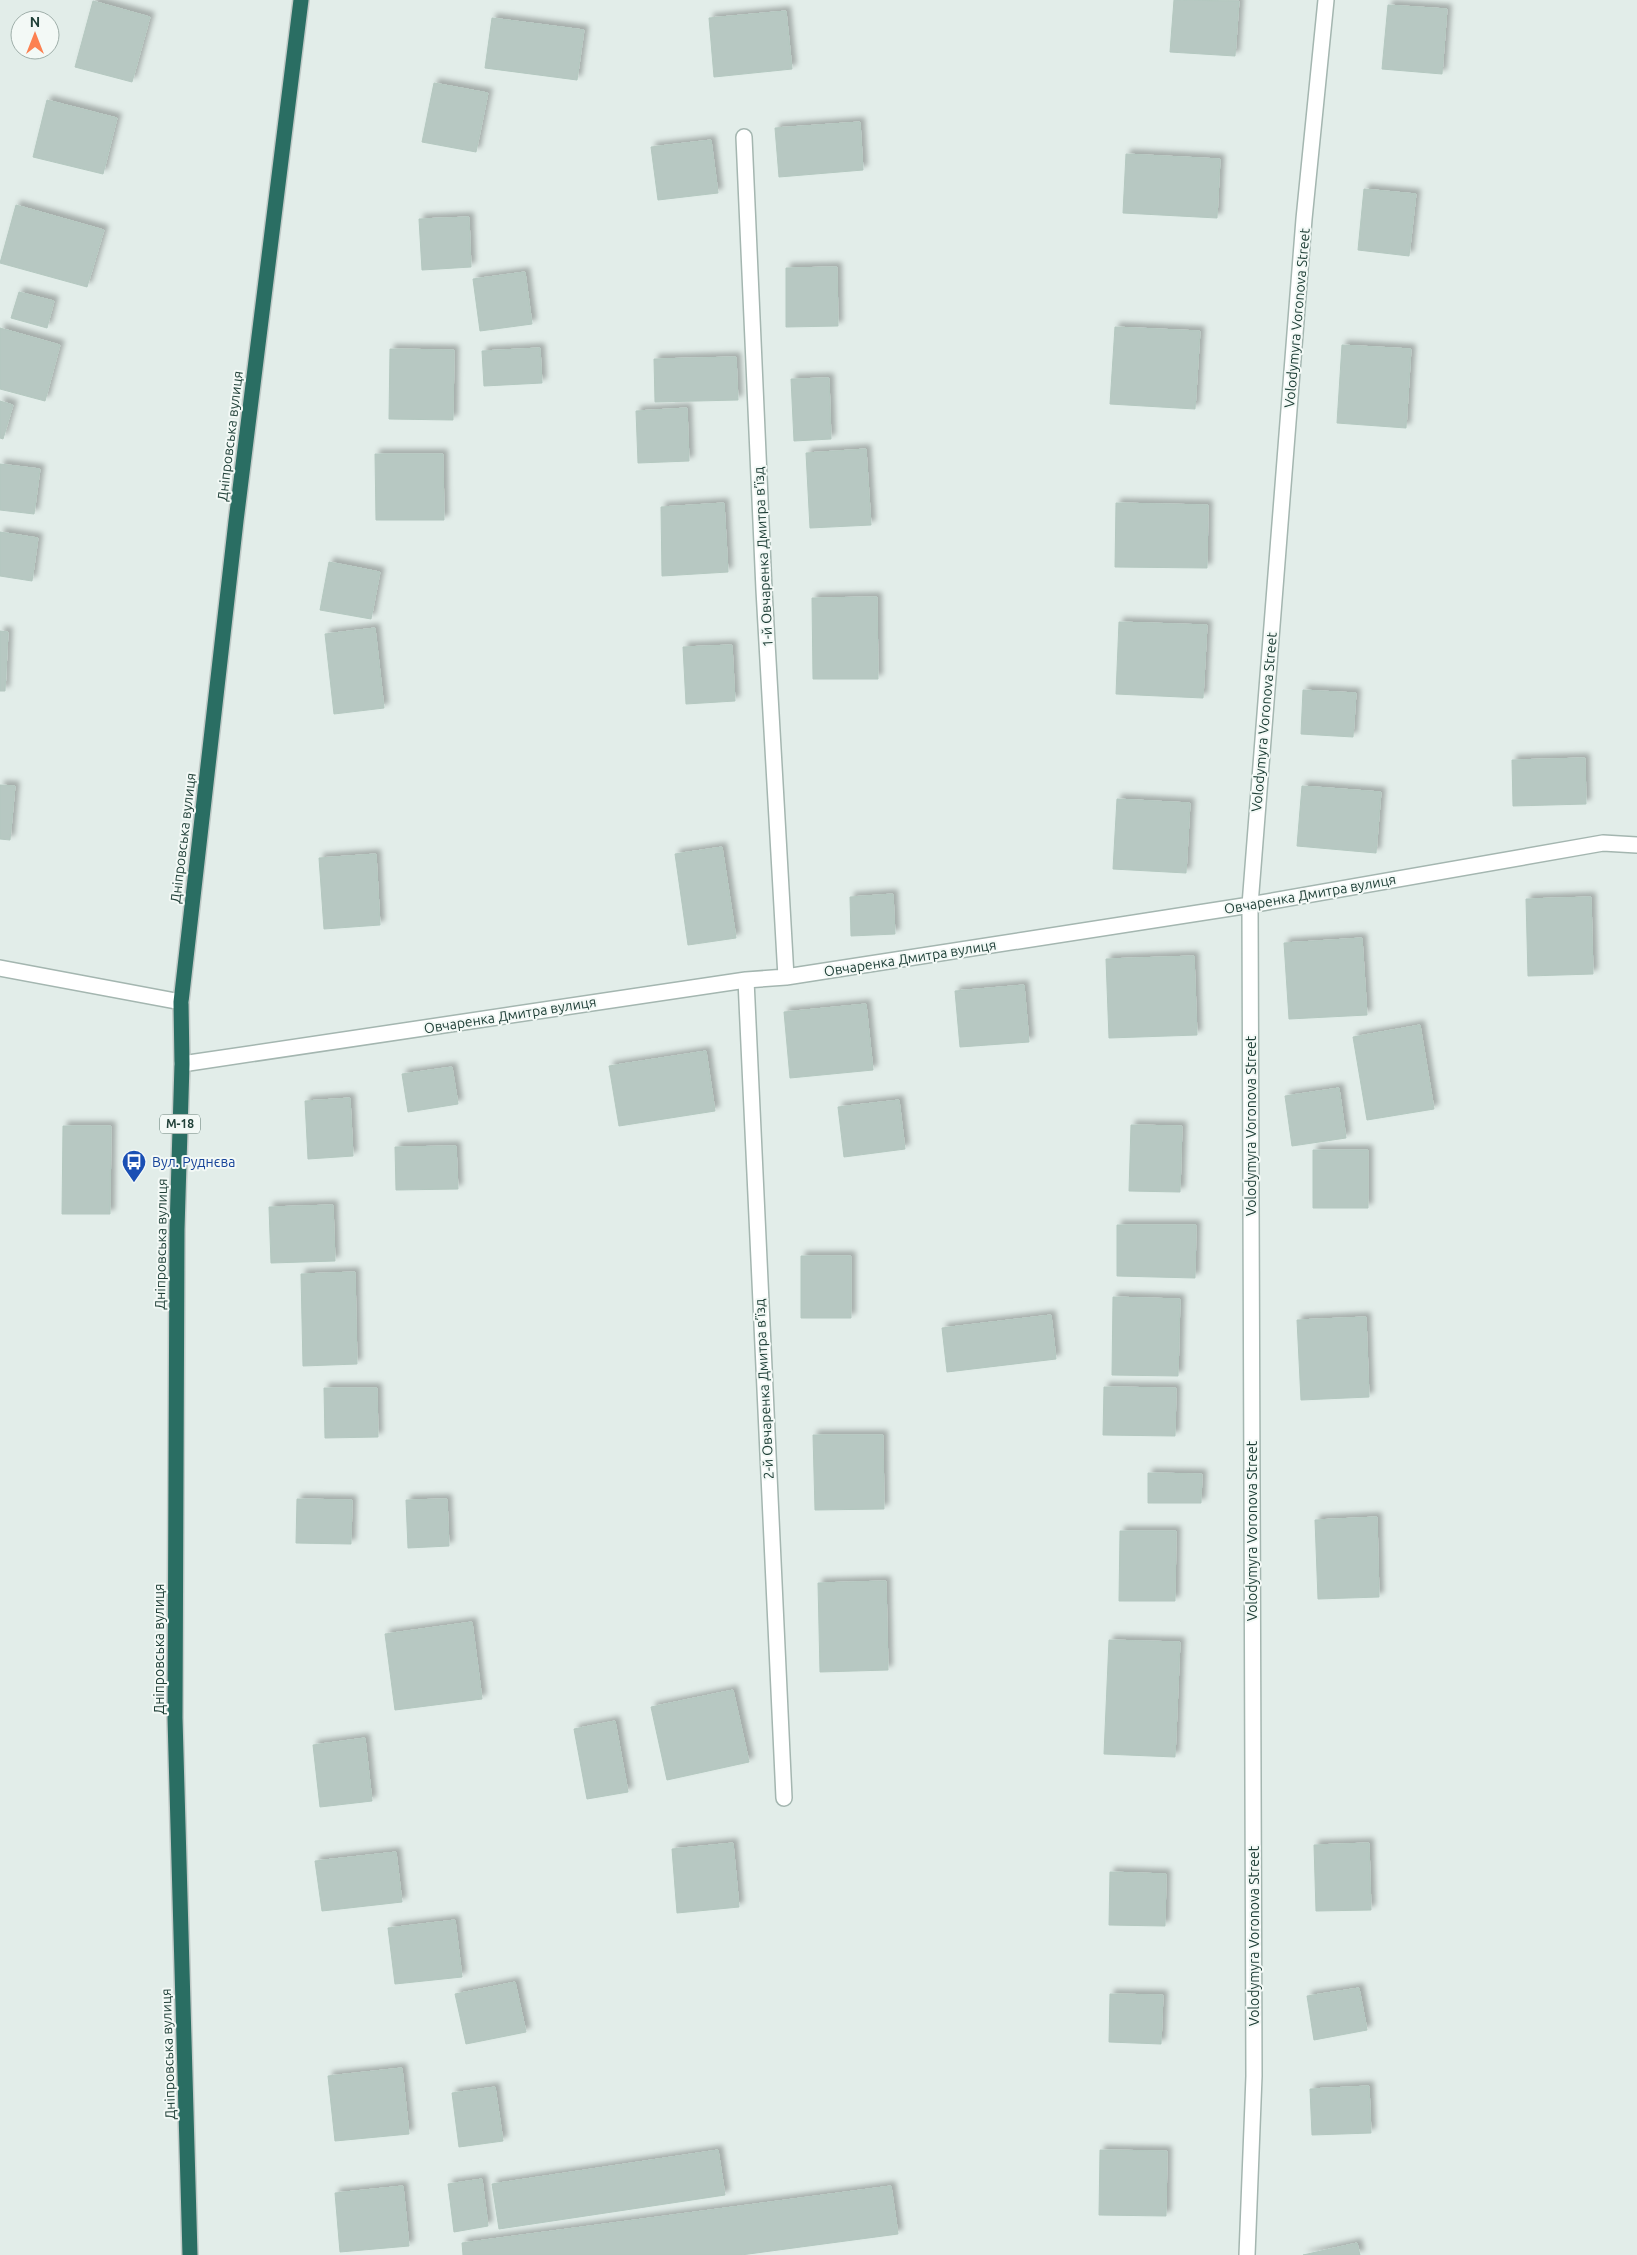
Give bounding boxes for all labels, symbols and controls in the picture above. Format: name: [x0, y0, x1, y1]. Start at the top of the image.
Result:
north arrow: [10, 10, 60, 60]
text: N: [30, 14, 40, 30]
street label: Volodymyra Voronova Street: [1281, 227, 1313, 409]
street label: Дніпровська вулиця: [214, 370, 246, 502]
street label: 1-й Овчаренка Дмитра в’їзд: [750, 466, 776, 648]
street label: Volodymyra Voronova Street: [1248, 631, 1280, 813]
street label: Дніпровська вулиця: [167, 772, 199, 904]
street label: Овчаренка Дмитра вулиця: [1223, 871, 1397, 917]
street label: Овчаренка Дмитра вулиця: [823, 936, 997, 980]
street label: Овчаренка Дмитра вулиця: [423, 993, 597, 1037]
street label: Volodymyra Voronova Street: [1243, 1035, 1259, 1216]
road number: М-18: [160, 1114, 200, 1134]
bus stop icon: Вул. Руднєва: [121, 1149, 147, 1183]
place label: Вул. Руднєва: [152, 1154, 235, 1170]
street label: Дніпровська вулиця: [152, 1178, 170, 1310]
street label: 2-й Овчаренка Дмитра в’їзд: [751, 1298, 777, 1480]
street label: Volodymyra Voronova Street: [1244, 1440, 1260, 1621]
street label: Дніпровська вулиця: [151, 1583, 167, 1715]
street label: Volodymyra Voronova Street: [1246, 1845, 1262, 2026]
street label: Дніпровська вулиця: [158, 1988, 178, 2120]

